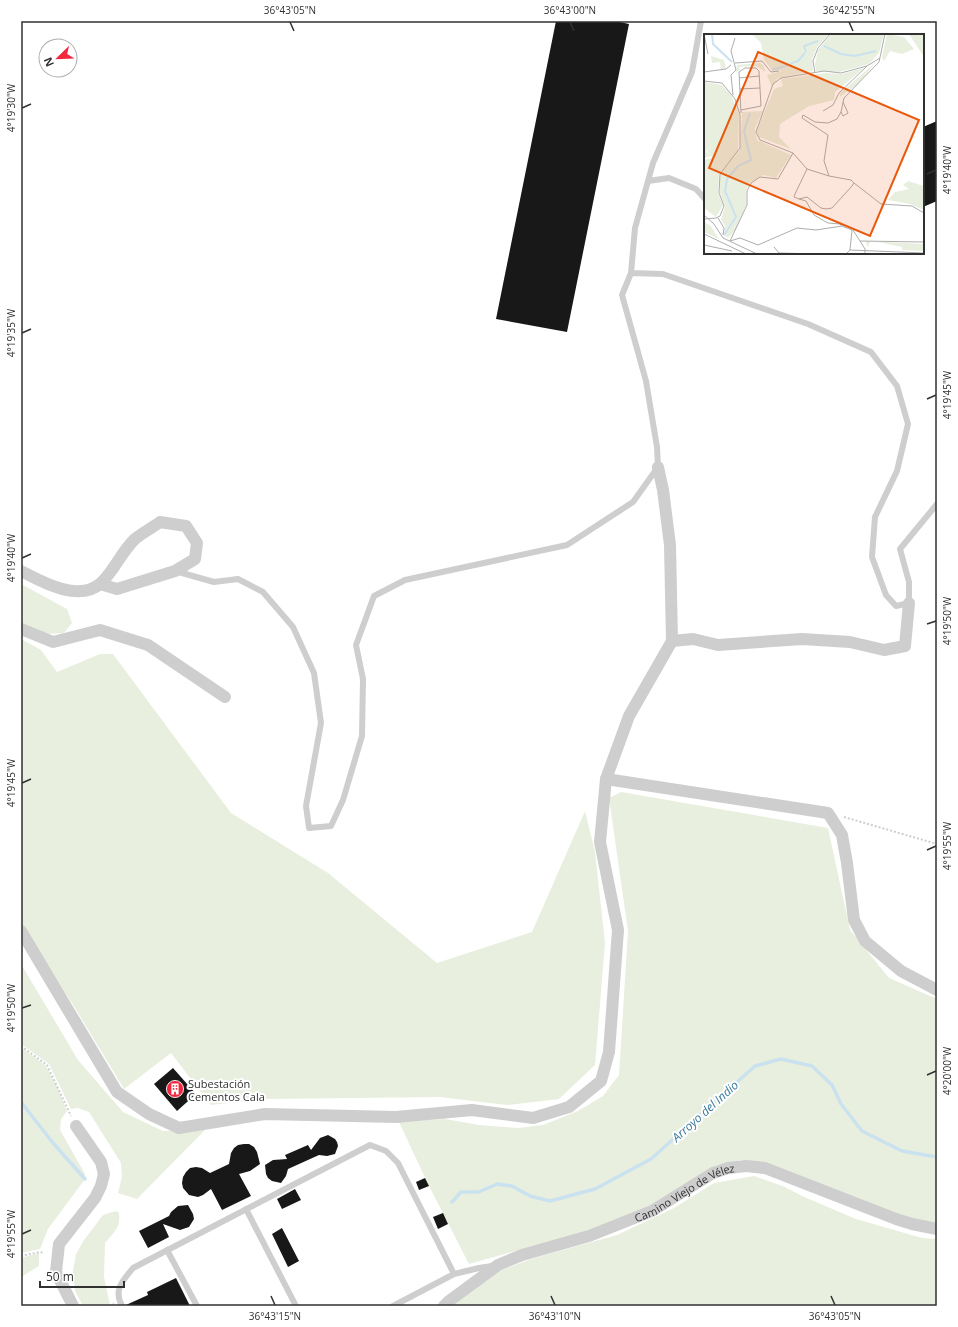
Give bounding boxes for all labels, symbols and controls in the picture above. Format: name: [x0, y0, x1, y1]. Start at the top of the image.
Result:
text: 36°43'05"N: [264, 3, 316, 17]
text: 36°43'00"N: [544, 3, 596, 17]
text: 36°42'55"N: [823, 3, 875, 17]
inset map: [704, 34, 924, 254]
north arrow: [38, 38, 78, 78]
text: N: [40, 55, 57, 69]
text: 4°19'30"W: [4, 83, 18, 132]
text: 4°19'40"W: [940, 145, 954, 194]
text: 4°19'35"W: [4, 308, 18, 357]
text: 4°19'45"W: [940, 370, 954, 419]
text: 4°19'40"W: [4, 533, 18, 582]
text: 4°19'50"W: [940, 596, 954, 645]
text: 4°19'45"W: [4, 758, 18, 807]
text: 4°19'55"W: [940, 821, 954, 870]
text: 4°19'50"W: [4, 983, 18, 1032]
text: 4°20'00"W: [940, 1046, 954, 1095]
place label: Subestación Cementos Cala: [188, 1076, 265, 1104]
water label: Arroyo del Indio: [667, 1076, 742, 1146]
building icon: Subestación Cementos Cala: [165, 1079, 185, 1099]
street label: Camino Viejo de Vélez: [632, 1160, 735, 1225]
text: 4°19'55"W: [4, 1209, 18, 1258]
scale bar: [40, 1263, 124, 1289]
text: 50 m: [46, 1268, 74, 1285]
text: 36°43'15"N: [249, 1309, 301, 1323]
text: 36°43'10"N: [529, 1309, 581, 1323]
text: 36°43'05"N: [809, 1309, 861, 1323]

